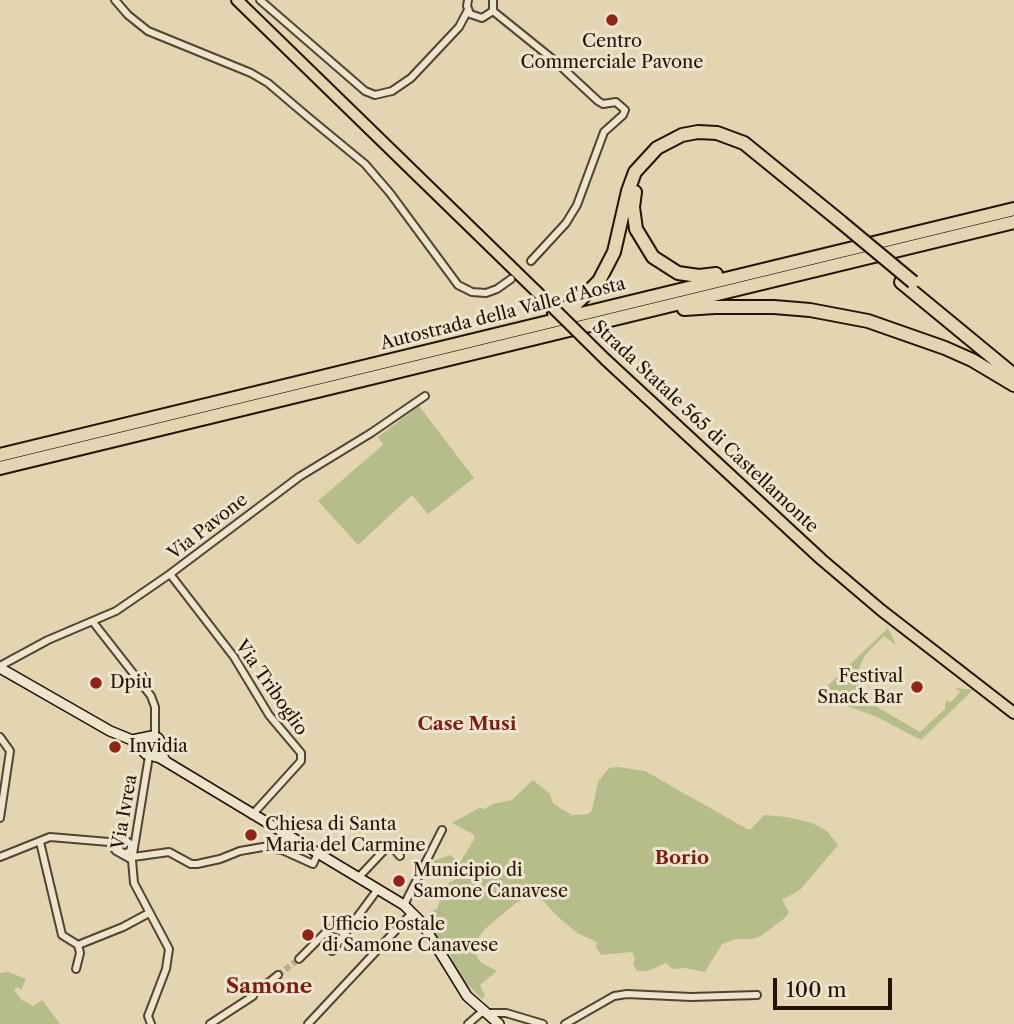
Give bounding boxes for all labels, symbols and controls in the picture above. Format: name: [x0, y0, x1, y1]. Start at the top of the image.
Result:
marker: Centro Commerciale Pavone: [604, 12, 620, 28]
place label: Centro Commerciale Pavone: [521, 31, 703, 74]
street label: Autostrada della Valle d'Aosta: [378, 273, 628, 355]
street label: Strada Statale 565 di Castellamonte: [587, 316, 823, 538]
street label: Via Pavone: [164, 489, 252, 565]
street label: Via Triboglio: [230, 636, 312, 740]
place label: Festival Snack Bar: [817, 666, 903, 708]
place label: Dpiù: [110, 672, 152, 694]
marker: Dpiù: [88, 675, 104, 691]
marker: Festival Snack Bar: [909, 679, 925, 695]
district label: Case Musi: [417, 714, 517, 736]
place label: Invidia: [129, 736, 188, 758]
marker: Invidia: [107, 739, 123, 755]
street label: Via Ivrea: [108, 773, 142, 851]
place label: Chiesa di Santa Maria del Carmine: [265, 814, 426, 856]
marker: Chiesa di Santa Maria del Carmine: [243, 827, 259, 843]
district label: Borio: [655, 848, 709, 870]
place label: Municipio di Samone Canavese: [413, 860, 568, 903]
marker: Municipio di Samone Canavese: [391, 873, 407, 889]
place label: Ufficio Postale di Samone Canavese: [322, 914, 498, 956]
marker: Ufficio Postale di Samone Canavese: [300, 927, 316, 943]
scale bar: [776, 964, 895, 1008]
district label: Samone: [226, 974, 312, 1000]
text: 100 m: [786, 977, 847, 1002]

